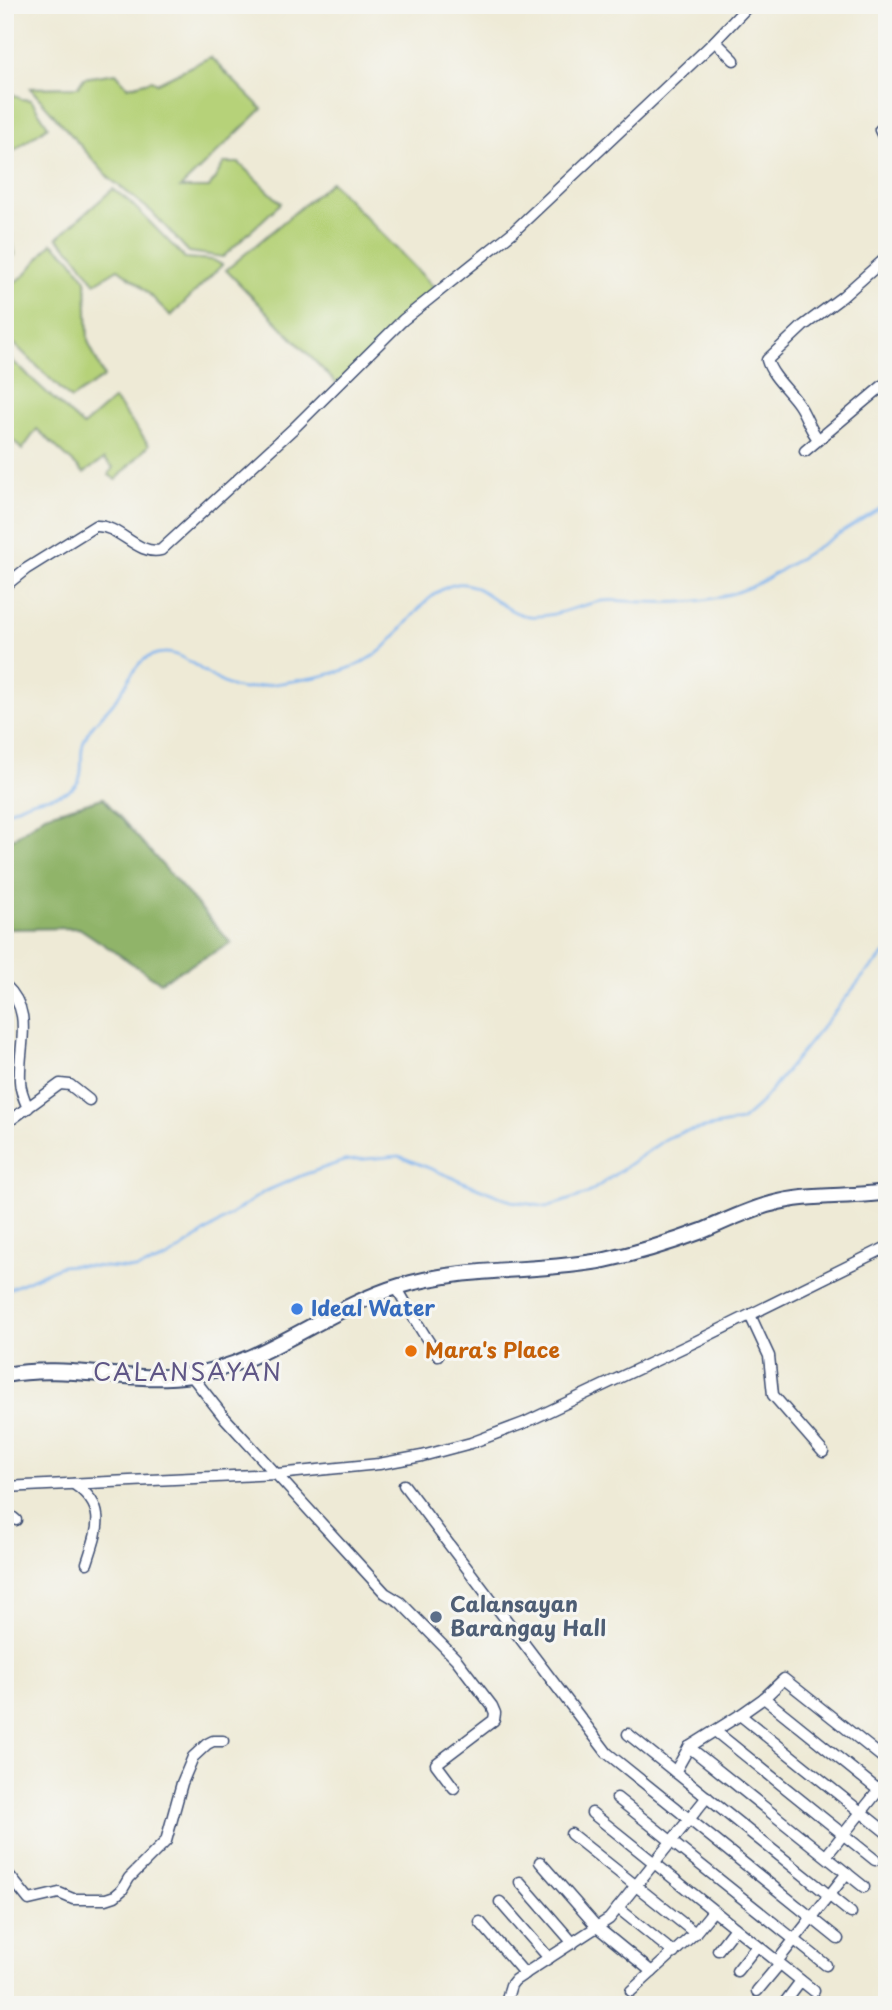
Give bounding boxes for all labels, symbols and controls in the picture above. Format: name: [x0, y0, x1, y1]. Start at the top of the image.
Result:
place label: Ideal Water: [311, 1291, 435, 1323]
marker: Ideal Water: [289, 1301, 305, 1317]
place label: Mara's Place: [425, 1333, 560, 1365]
marker: Mara's Place: [403, 1343, 419, 1359]
district label: CALANSAYAN: [93, 1353, 283, 1389]
place label: Calansayan Barangay Hall: [450, 1587, 606, 1643]
marker: Calansayan Barangay Hall: [428, 1609, 444, 1625]

